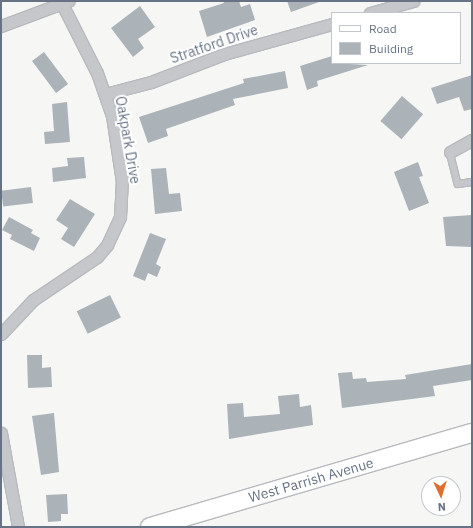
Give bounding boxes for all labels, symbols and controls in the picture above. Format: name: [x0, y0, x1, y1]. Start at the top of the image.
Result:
legend: [331, 12, 461, 64]
street label: Stratford Drive: [168, 21, 260, 67]
text: Road: [369, 21, 397, 36]
text: Building: [369, 41, 413, 56]
street label: Oakpark Drive: [112, 95, 144, 185]
street label: West Parrish Avenue: [247, 454, 375, 506]
north arrow: [421, 476, 461, 516]
text: N: [437, 500, 446, 514]

